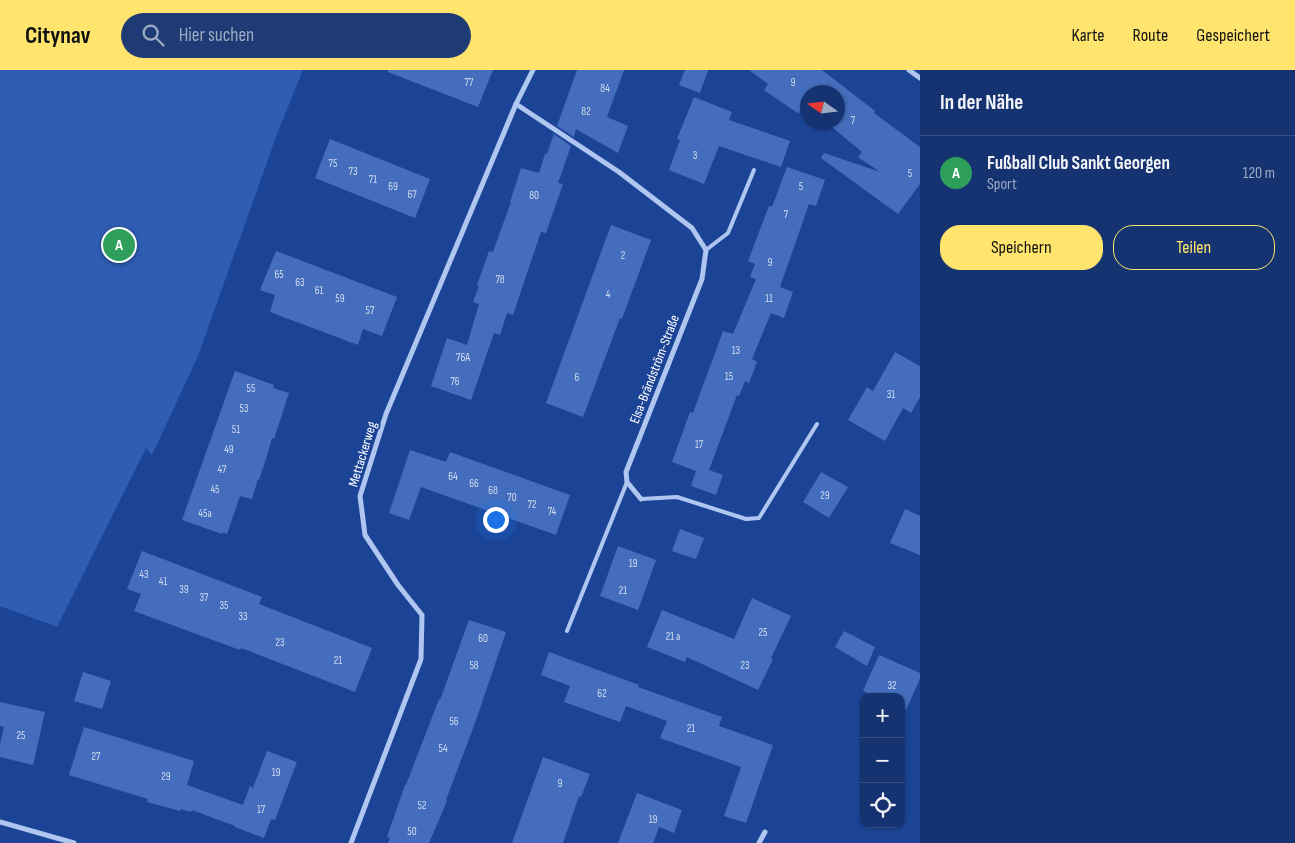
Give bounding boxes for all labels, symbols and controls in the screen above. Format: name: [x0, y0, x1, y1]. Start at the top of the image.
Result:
search box: [121, 13, 471, 58]
text: Citynav: [25, 21, 91, 50]
icon: search: [139, 21, 167, 49]
text: Hier suchen: [179, 24, 254, 47]
text: Karte: [1072, 25, 1105, 46]
text: Route: [1133, 25, 1168, 46]
text: Gespeichert: [1196, 25, 1270, 46]
house number: 77: [465, 76, 474, 89]
house number: 9: [791, 76, 796, 89]
house number: 84: [600, 82, 610, 95]
north arrow: [800, 85, 845, 130]
text: In der Nähe: [940, 90, 1023, 115]
house number: 82: [581, 105, 591, 118]
house number: 7: [851, 114, 856, 127]
house number: 3: [693, 149, 698, 162]
text: Fußball Club Sankt Georgen: [987, 152, 1170, 175]
house number: 75: [329, 157, 337, 170]
text: A: [952, 164, 960, 183]
text: 120 m: [1243, 164, 1275, 183]
house number: 73: [348, 165, 358, 178]
house number: 5: [908, 167, 912, 180]
house number: 71: [369, 173, 377, 186]
text: Sport: [987, 175, 1017, 194]
house number: 69: [388, 180, 398, 193]
house number: 5: [799, 180, 803, 193]
house number: 67: [407, 188, 417, 201]
house number: 80: [529, 189, 539, 202]
house number: 7: [784, 208, 789, 221]
button: Speichern: [940, 225, 1103, 270]
button: Teilen: [1113, 225, 1275, 270]
pin: A: [103, 226, 135, 264]
house number: 2: [621, 249, 626, 262]
house number: 9: [768, 256, 773, 269]
house number: 65: [274, 268, 284, 281]
house number: 78: [495, 273, 505, 286]
house number: 63: [295, 276, 305, 289]
house number: 61: [315, 284, 323, 297]
house number: 4: [606, 288, 611, 301]
house number: 59: [335, 292, 345, 305]
house number: 11: [765, 292, 773, 305]
house number: 57: [366, 304, 375, 317]
street label: Elsa-Brändström-Straße: [626, 312, 683, 426]
house number: 13: [732, 344, 741, 357]
house number: 76A: [456, 351, 470, 364]
house number: 15: [725, 370, 733, 383]
house number: 6: [575, 371, 580, 384]
house number: 76: [450, 375, 460, 388]
house number: 55: [247, 382, 255, 395]
house number: 31: [887, 388, 895, 401]
house number: 53: [239, 402, 249, 415]
street label: Mettackerweg: [345, 419, 381, 489]
house number: 51: [232, 423, 240, 436]
house number: 17: [695, 438, 704, 451]
house number: 49: [224, 443, 234, 456]
house number: 47: [218, 463, 227, 476]
house number: 64: [448, 470, 458, 483]
house number: 66: [469, 477, 479, 490]
house number: 45: [210, 483, 220, 496]
house number: 68: [488, 484, 498, 497]
house number: 29: [820, 489, 830, 502]
house number: 70: [507, 491, 517, 504]
house number: 72: [528, 498, 537, 511]
house number: 74: [548, 505, 557, 518]
house number: 45a: [198, 507, 212, 520]
your location: [483, 507, 509, 533]
house number: 19: [629, 557, 637, 570]
house number: 43: [139, 568, 149, 581]
house number: 41: [159, 575, 167, 588]
house number: 39: [179, 583, 189, 596]
house number: 21: [619, 584, 627, 597]
house number: 37: [199, 591, 209, 604]
house number: 35: [219, 599, 229, 612]
house number: 33: [238, 610, 248, 623]
house number: 25: [759, 626, 767, 639]
house number: 21 a: [666, 630, 680, 643]
house number: 60: [478, 632, 488, 645]
house number: 23: [275, 636, 285, 649]
house number: 21: [334, 654, 342, 667]
house number: 58: [469, 659, 479, 672]
house number: 23: [740, 659, 750, 672]
house number: 32: [887, 679, 897, 692]
house number: 62: [597, 687, 607, 700]
map controls: [860, 693, 905, 828]
button: +: [860, 693, 905, 738]
house number: 56: [449, 715, 459, 728]
house number: 21: [687, 722, 695, 735]
house number: 25: [17, 729, 25, 742]
button: −: [860, 738, 905, 783]
house number: 54: [438, 742, 448, 755]
house number: 27: [92, 750, 101, 763]
house number: 19: [272, 766, 280, 779]
house number: 29: [161, 770, 171, 783]
house number: 9: [558, 777, 563, 790]
button: locate: [860, 783, 905, 828]
house number: 52: [418, 799, 427, 812]
house number: 17: [257, 803, 266, 816]
house number: 19: [649, 813, 657, 826]
house number: 50: [407, 825, 417, 838]

